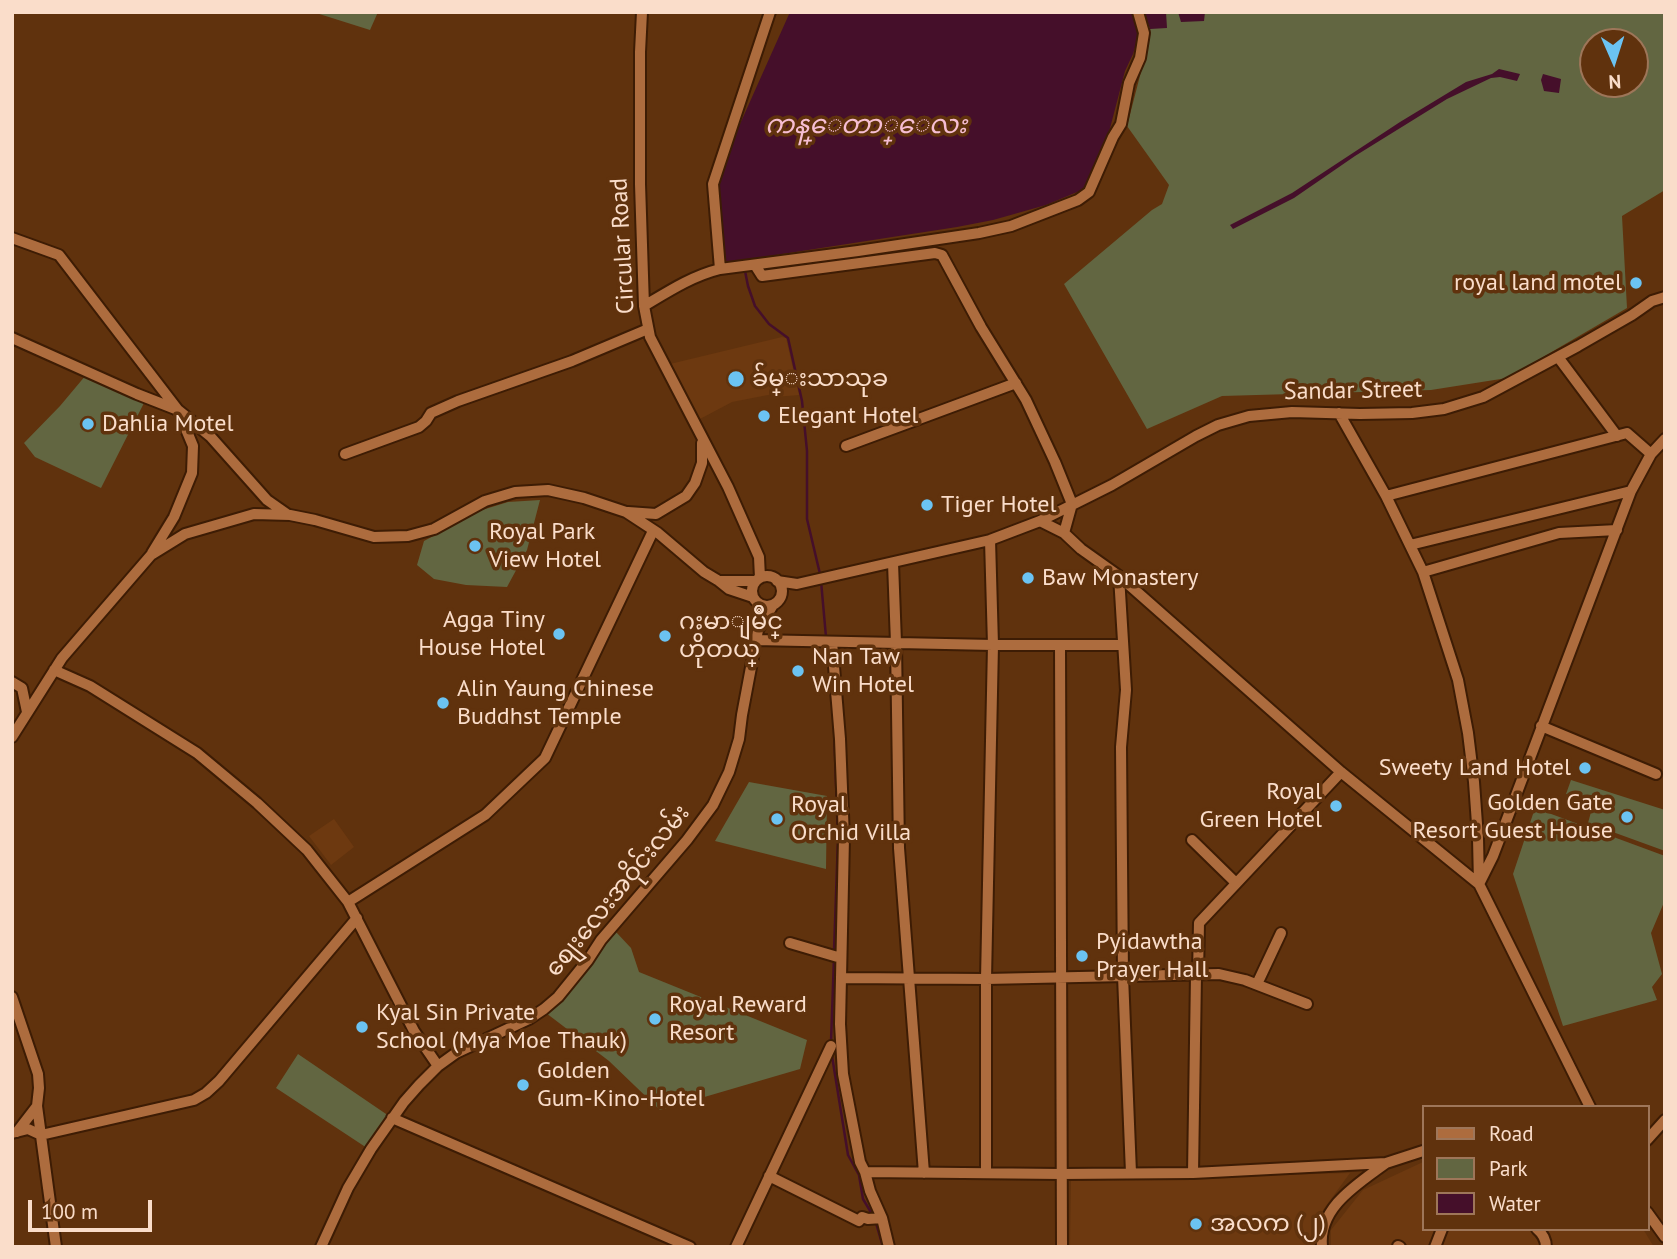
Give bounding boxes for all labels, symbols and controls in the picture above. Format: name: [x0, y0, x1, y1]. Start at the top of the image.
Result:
north arrow: [1579, 28, 1649, 98]
text: N: [1608, 70, 1622, 94]
water label: ကန္ေတာ္ေလး: [765, 110, 967, 142]
street label: Circular Road: [605, 177, 641, 315]
place label: royal land motel: [1454, 269, 1622, 297]
marker: royal land motel: [1628, 275, 1644, 291]
place label: ခ်မ္းသာသုခ: [752, 365, 888, 393]
marker: ခ်မ္းသာသုခ: [726, 369, 746, 389]
street label: Sandar Street: [1284, 375, 1422, 407]
place label: Elegant Hotel: [778, 402, 918, 430]
marker: Elegant Hotel: [756, 408, 772, 424]
place label: Dahlia Motel: [102, 410, 233, 438]
marker: Dahlia Motel: [80, 416, 96, 432]
place label: Tiger Hotel: [941, 491, 1056, 519]
marker: Tiger Hotel: [919, 497, 935, 513]
place label: Royal Park View Hotel: [489, 518, 601, 574]
marker: Royal Park View Hotel: [467, 538, 483, 554]
place label: Baw Monastery: [1042, 564, 1198, 592]
marker: Baw Monastery: [1020, 570, 1036, 586]
place label: Agga Tiny House Hotel: [418, 606, 545, 662]
place label: ဂႏမာျမိဳင္ ဟိုတယ္: [679, 608, 783, 664]
marker: Agga Tiny House Hotel: [551, 626, 567, 642]
marker: ဂႏမာျမိဳင္ ဟိုတယ္: [657, 628, 673, 644]
place label: Nan Taw Win Hotel: [812, 643, 914, 699]
marker: Nan Taw Win Hotel: [790, 663, 806, 679]
place label: Alin Yaung Chinese Buddhst Temple: [457, 675, 654, 731]
marker: Alin Yaung Chinese Buddhst Temple: [435, 695, 451, 711]
place label: Sweety Land Hotel: [1379, 754, 1571, 782]
marker: Sweety Land Hotel: [1577, 760, 1593, 776]
place label: Royal Green Hotel: [1199, 778, 1322, 834]
place label: Golden Gate Resort Guest House: [1413, 789, 1613, 845]
place label: Royal Orchid Villa: [791, 791, 911, 847]
marker: Royal Green Hotel: [1328, 798, 1344, 814]
street label: စျေးလေးအဝိုင်းလမ်း: [540, 799, 696, 983]
marker: Golden Gate Resort Guest House: [1619, 809, 1635, 825]
marker: Royal Orchid Villa: [769, 811, 785, 827]
place label: Pyidawtha Prayer Hall: [1096, 928, 1208, 984]
marker: Pyidawtha Prayer Hall: [1074, 948, 1090, 964]
place label: Royal Reward Resort: [669, 991, 807, 1047]
place label: Kyal Sin Private School (Mya Moe Thauk): [376, 999, 627, 1055]
marker: Royal Reward Resort: [647, 1011, 663, 1027]
marker: Kyal Sin Private School (Mya Moe Thauk): [354, 1019, 370, 1035]
place label: Golden Gum-Kino-Hotel: [537, 1057, 705, 1113]
marker: Golden Gum-Kino-Hotel: [515, 1077, 531, 1093]
legend: [1422, 1105, 1649, 1231]
text: Road: [1489, 1120, 1533, 1147]
text: Park: [1489, 1155, 1528, 1182]
scale bar: [32, 1186, 156, 1230]
text: Water: [1489, 1190, 1541, 1217]
text: 100 m: [41, 1198, 98, 1225]
place label: အလက (၂): [1210, 1210, 1326, 1238]
marker: အလက (၂): [1188, 1216, 1204, 1232]

